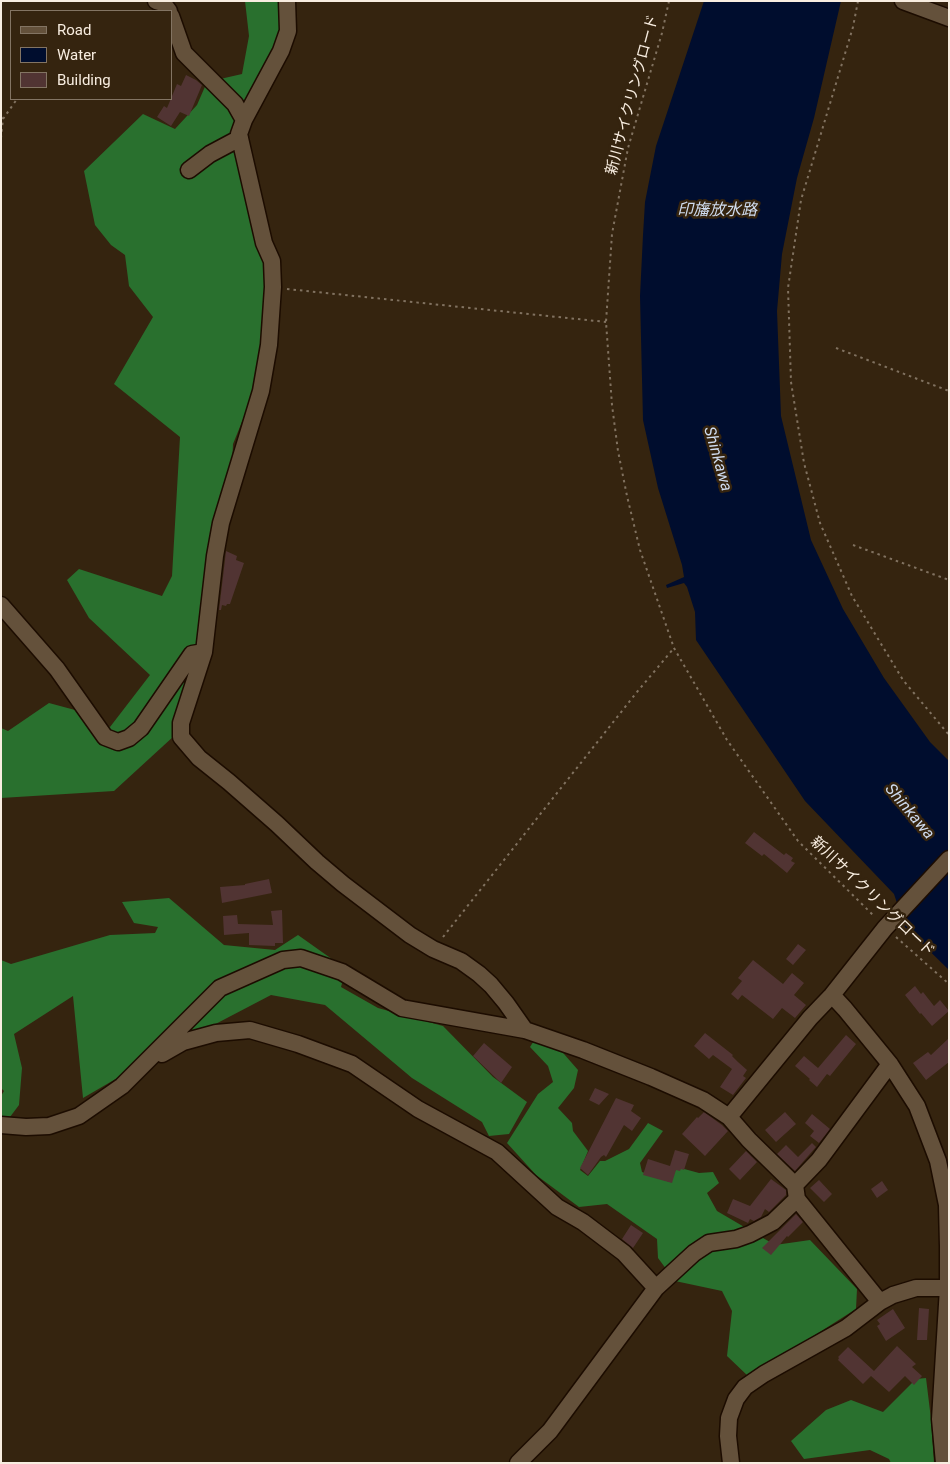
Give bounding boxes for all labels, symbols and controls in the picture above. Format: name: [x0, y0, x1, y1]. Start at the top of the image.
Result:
legend: [10, 10, 172, 100]
street label: 新川サイクリングロード: [603, 13, 663, 177]
text: Road: [57, 21, 91, 39]
text: Water: [57, 46, 96, 64]
text: Building: [57, 71, 111, 89]
water label: 印旛放水路: [677, 201, 757, 221]
water label: Shinkawa: [699, 424, 735, 494]
water label: Shinkawa: [880, 780, 938, 844]
street label: 新川サイクリングロード: [806, 833, 938, 961]

